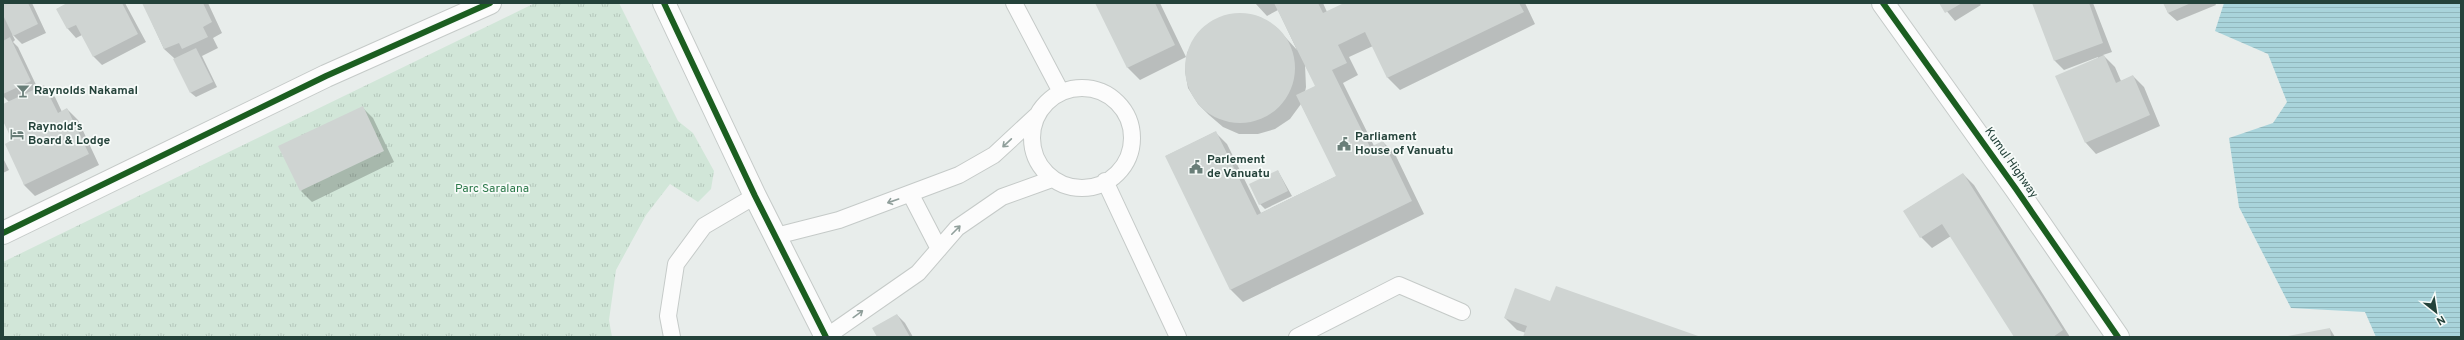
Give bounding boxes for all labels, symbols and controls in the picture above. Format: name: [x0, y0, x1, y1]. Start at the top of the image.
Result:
bar icon: Raynolds Nakamal: [15, 83, 31, 99]
place label: Raynolds Nakamal: [34, 83, 138, 99]
place label: Raynold's Board & Lodge: [28, 119, 111, 149]
street label: Kumul Highway: [1980, 124, 2042, 202]
hotel icon: Raynold's Board & Lodge: [9, 126, 25, 142]
place label: Parliament House of Vanuatu: [1355, 129, 1453, 159]
public building icon: Parliament House of Vanuatu: [1336, 136, 1352, 152]
one-way arrow: [1002, 138, 1013, 147]
place label: Parlement de Vanuatu: [1207, 152, 1270, 182]
public building icon: Parlement de Vanuatu: [1188, 159, 1204, 175]
park label: Parc Saralana: [455, 181, 529, 197]
one-way arrow: [886, 198, 899, 205]
one-way arrow: [951, 225, 960, 235]
north arrow: [2416, 292, 2456, 332]
one-way arrow: [852, 310, 863, 318]
text: N: [2434, 312, 2447, 328]

